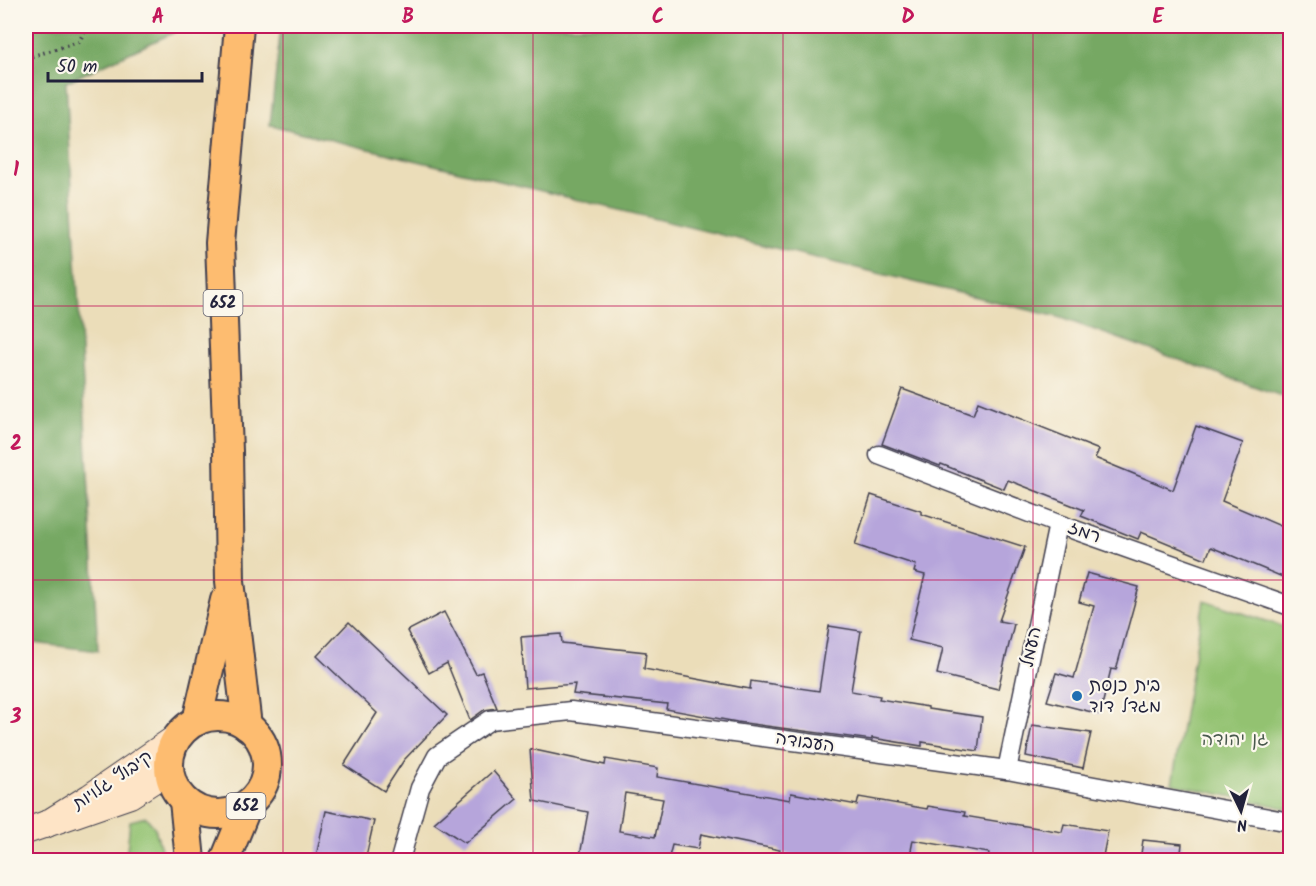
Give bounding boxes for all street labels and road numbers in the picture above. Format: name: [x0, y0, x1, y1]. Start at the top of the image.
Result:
road number: 652: [204, 290, 242, 316]
street label: רמז: [1063, 514, 1105, 552]
street label: העמל: [1014, 624, 1050, 670]
street label: העבודה: [773, 724, 837, 762]
street label: קיבוץ גלויות: [66, 743, 159, 819]
road number: 652: [226, 793, 266, 819]

